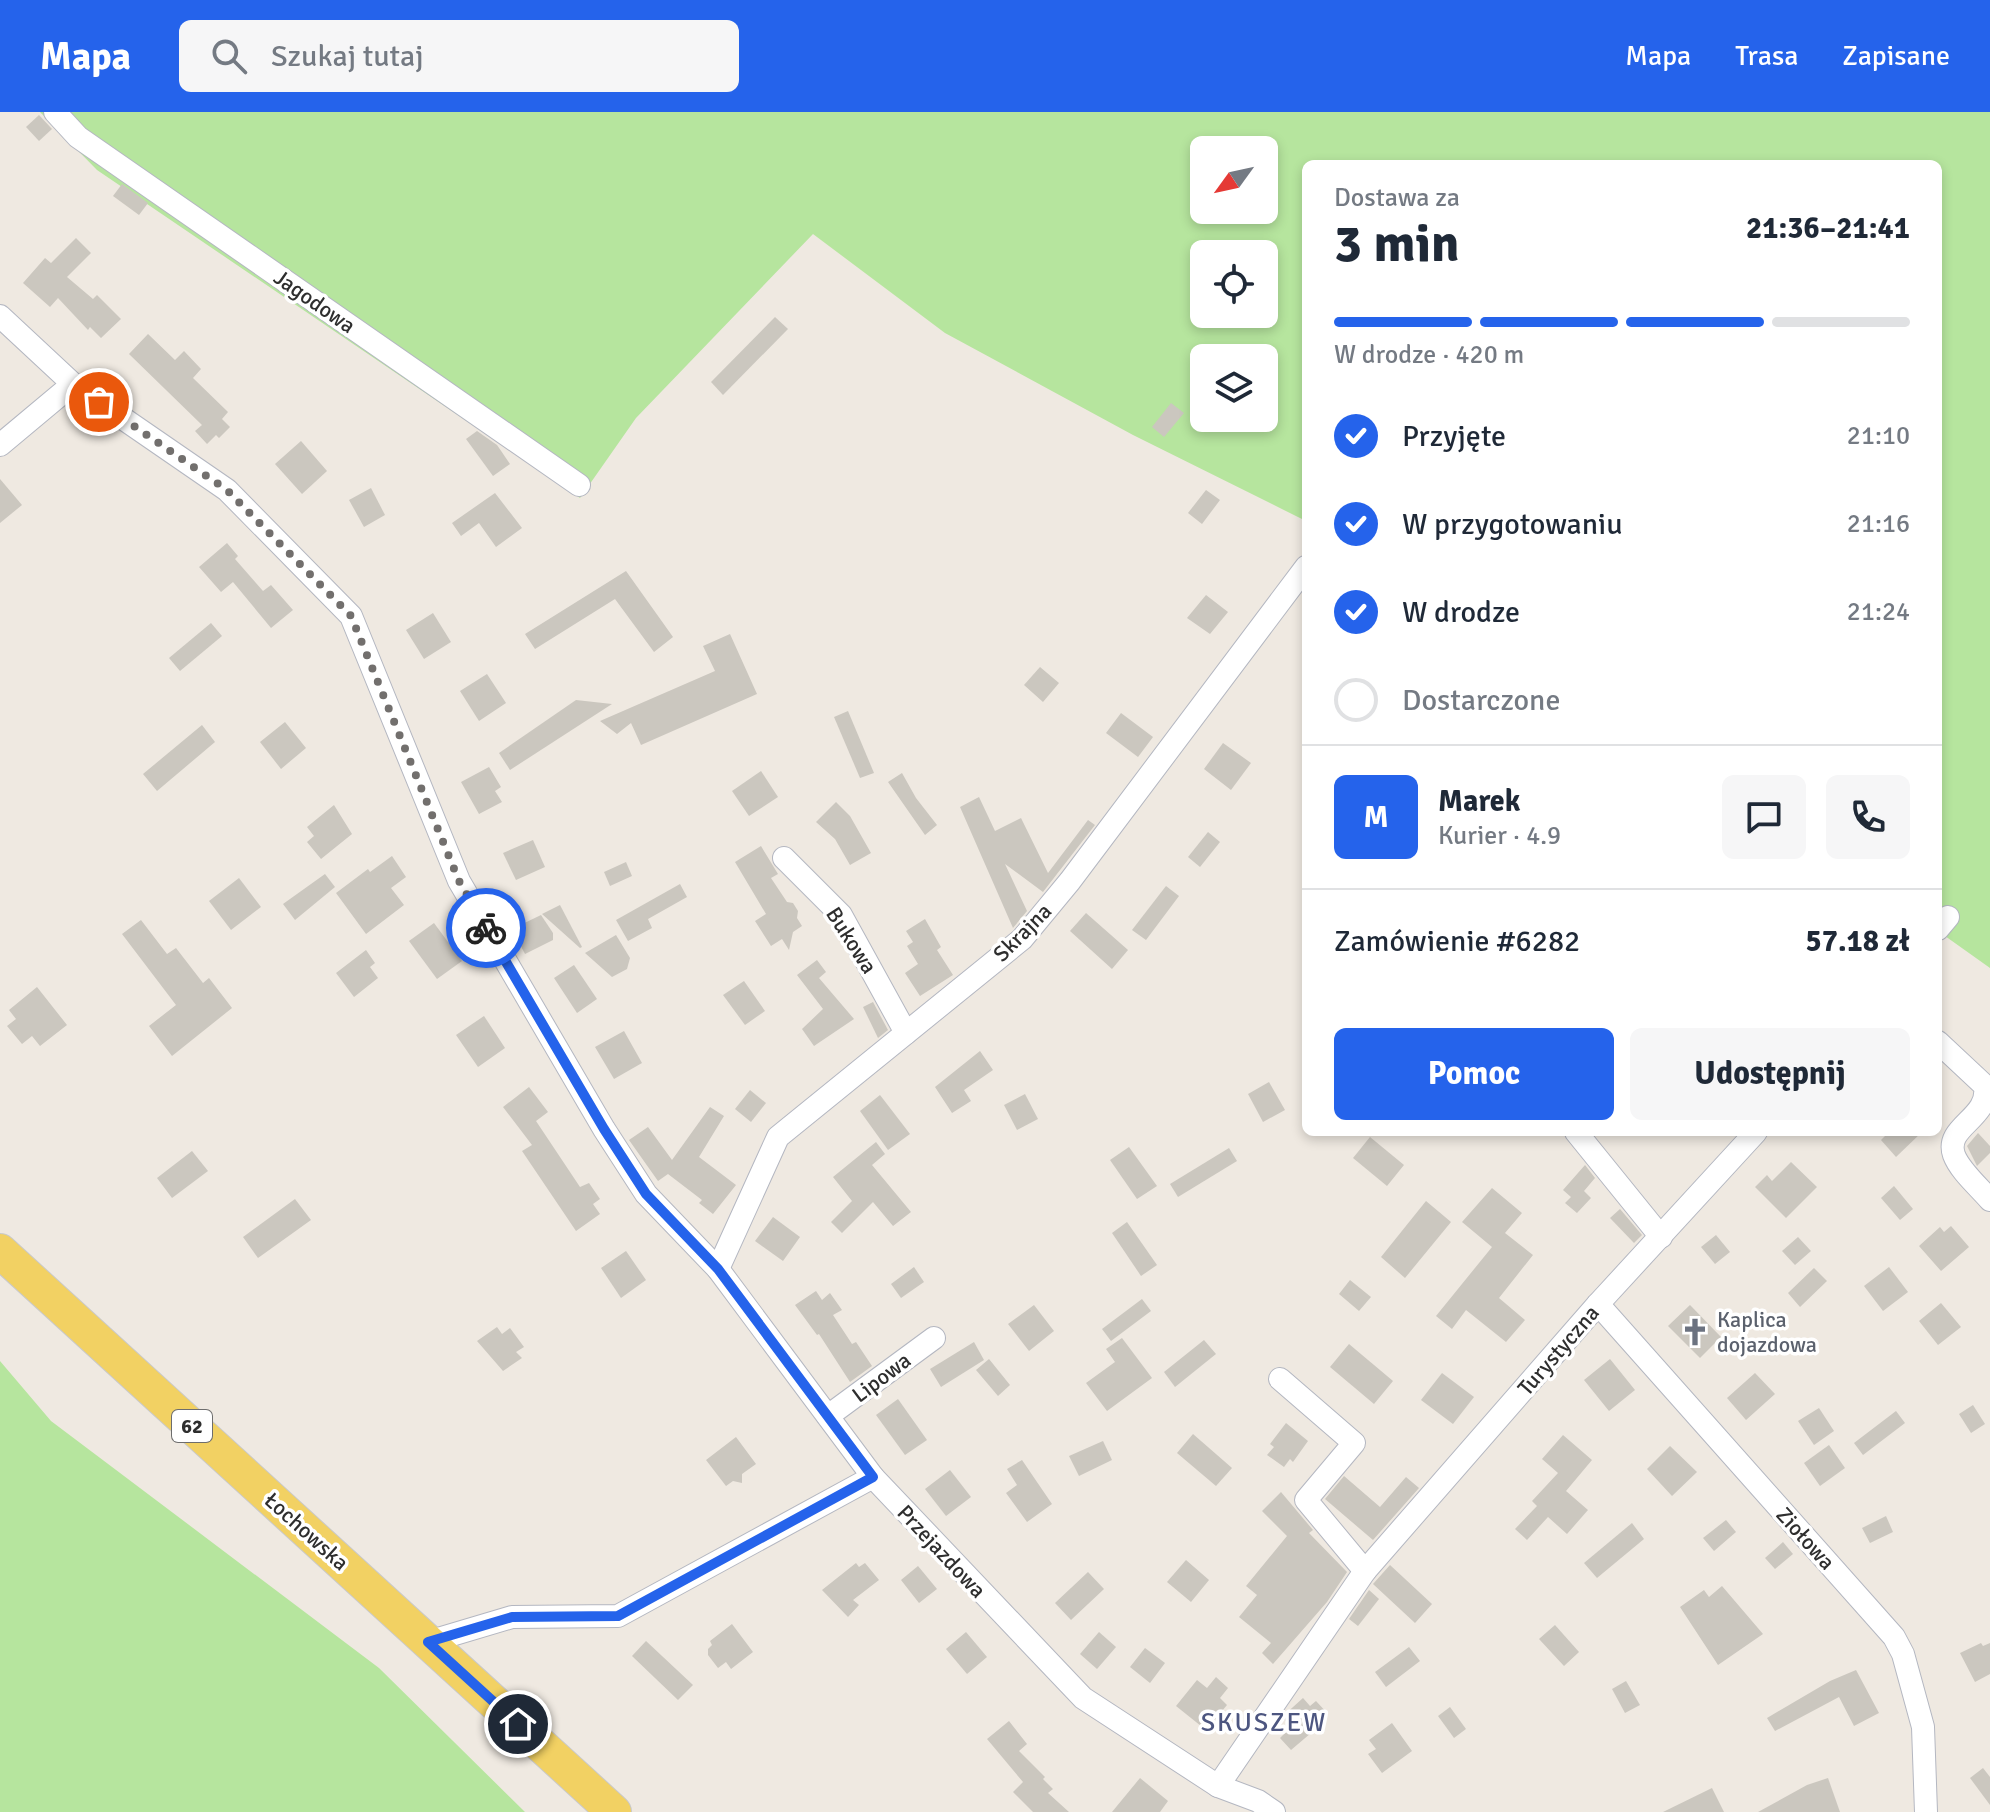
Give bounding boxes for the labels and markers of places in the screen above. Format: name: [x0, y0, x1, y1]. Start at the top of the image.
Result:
pin: [65, 368, 133, 436]
place label: Kaplica dojazdowa: [1717, 1306, 1817, 1358]
church icon: Kaplica dojazdowa: [1680, 1317, 1710, 1347]
pin: [484, 1690, 552, 1758]

